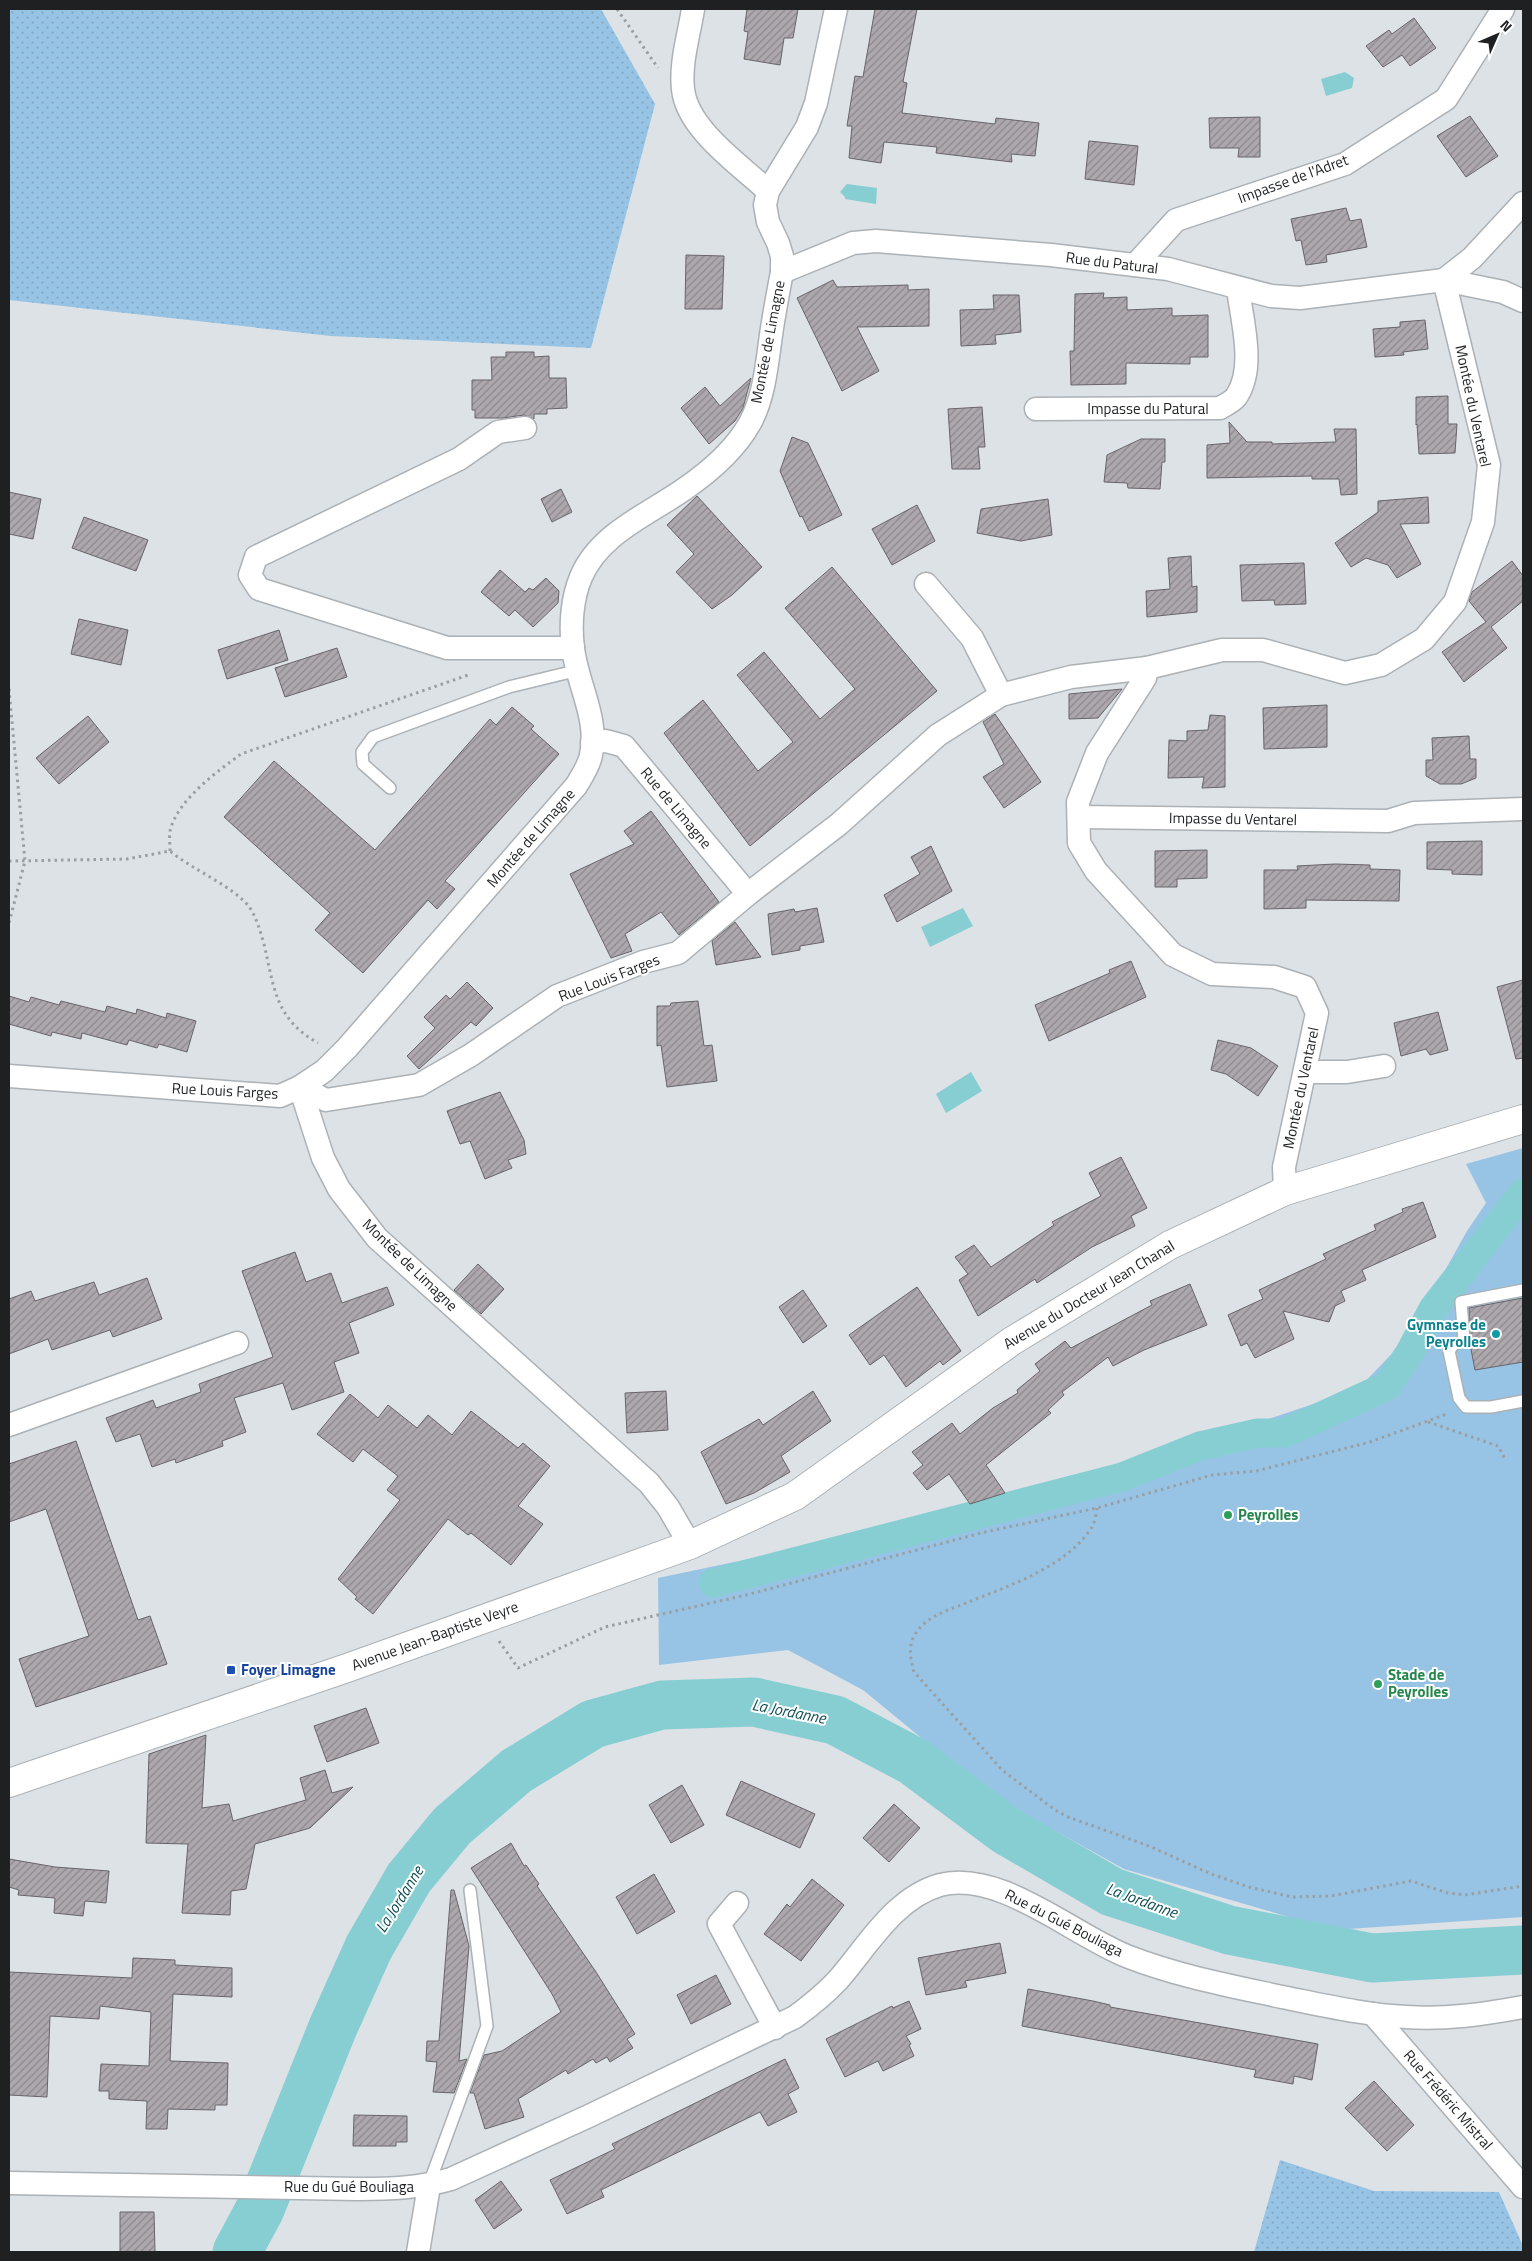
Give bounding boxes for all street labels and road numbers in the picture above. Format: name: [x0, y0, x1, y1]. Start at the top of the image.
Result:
street label: Impasse de l'Adret: [1234, 148, 1352, 209]
street label: Rue du Patural: [1065, 245, 1160, 280]
street label: Montée de Limagne: [744, 278, 791, 405]
street label: Montée du Ventarel: [1449, 343, 1498, 469]
street label: Impasse du Patural: [1087, 397, 1209, 420]
street label: Rue de Limagne: [635, 762, 718, 854]
street label: Montée de Limagne: [481, 783, 580, 892]
street label: Impasse du Ventarel: [1169, 806, 1297, 831]
street label: Rue Louis Farges: [555, 948, 663, 1007]
street label: Montée du Ventarel: [1276, 1025, 1325, 1151]
street label: Rue Louis Farges: [171, 1076, 279, 1105]
street label: Montée de Limagne: [357, 1213, 463, 1316]
street label: Avenue du Docteur Jean Chanal: [999, 1234, 1179, 1355]
street label: Avenue Jean-Baptiste Veyre: [348, 1595, 521, 1676]
street label: Rue du Gué Bouliaga: [1001, 1883, 1128, 1963]
street label: Rue Frédéric Mistral: [1398, 2044, 1499, 2155]
street label: Rue du Gué Bouliaga: [284, 2175, 414, 2198]

